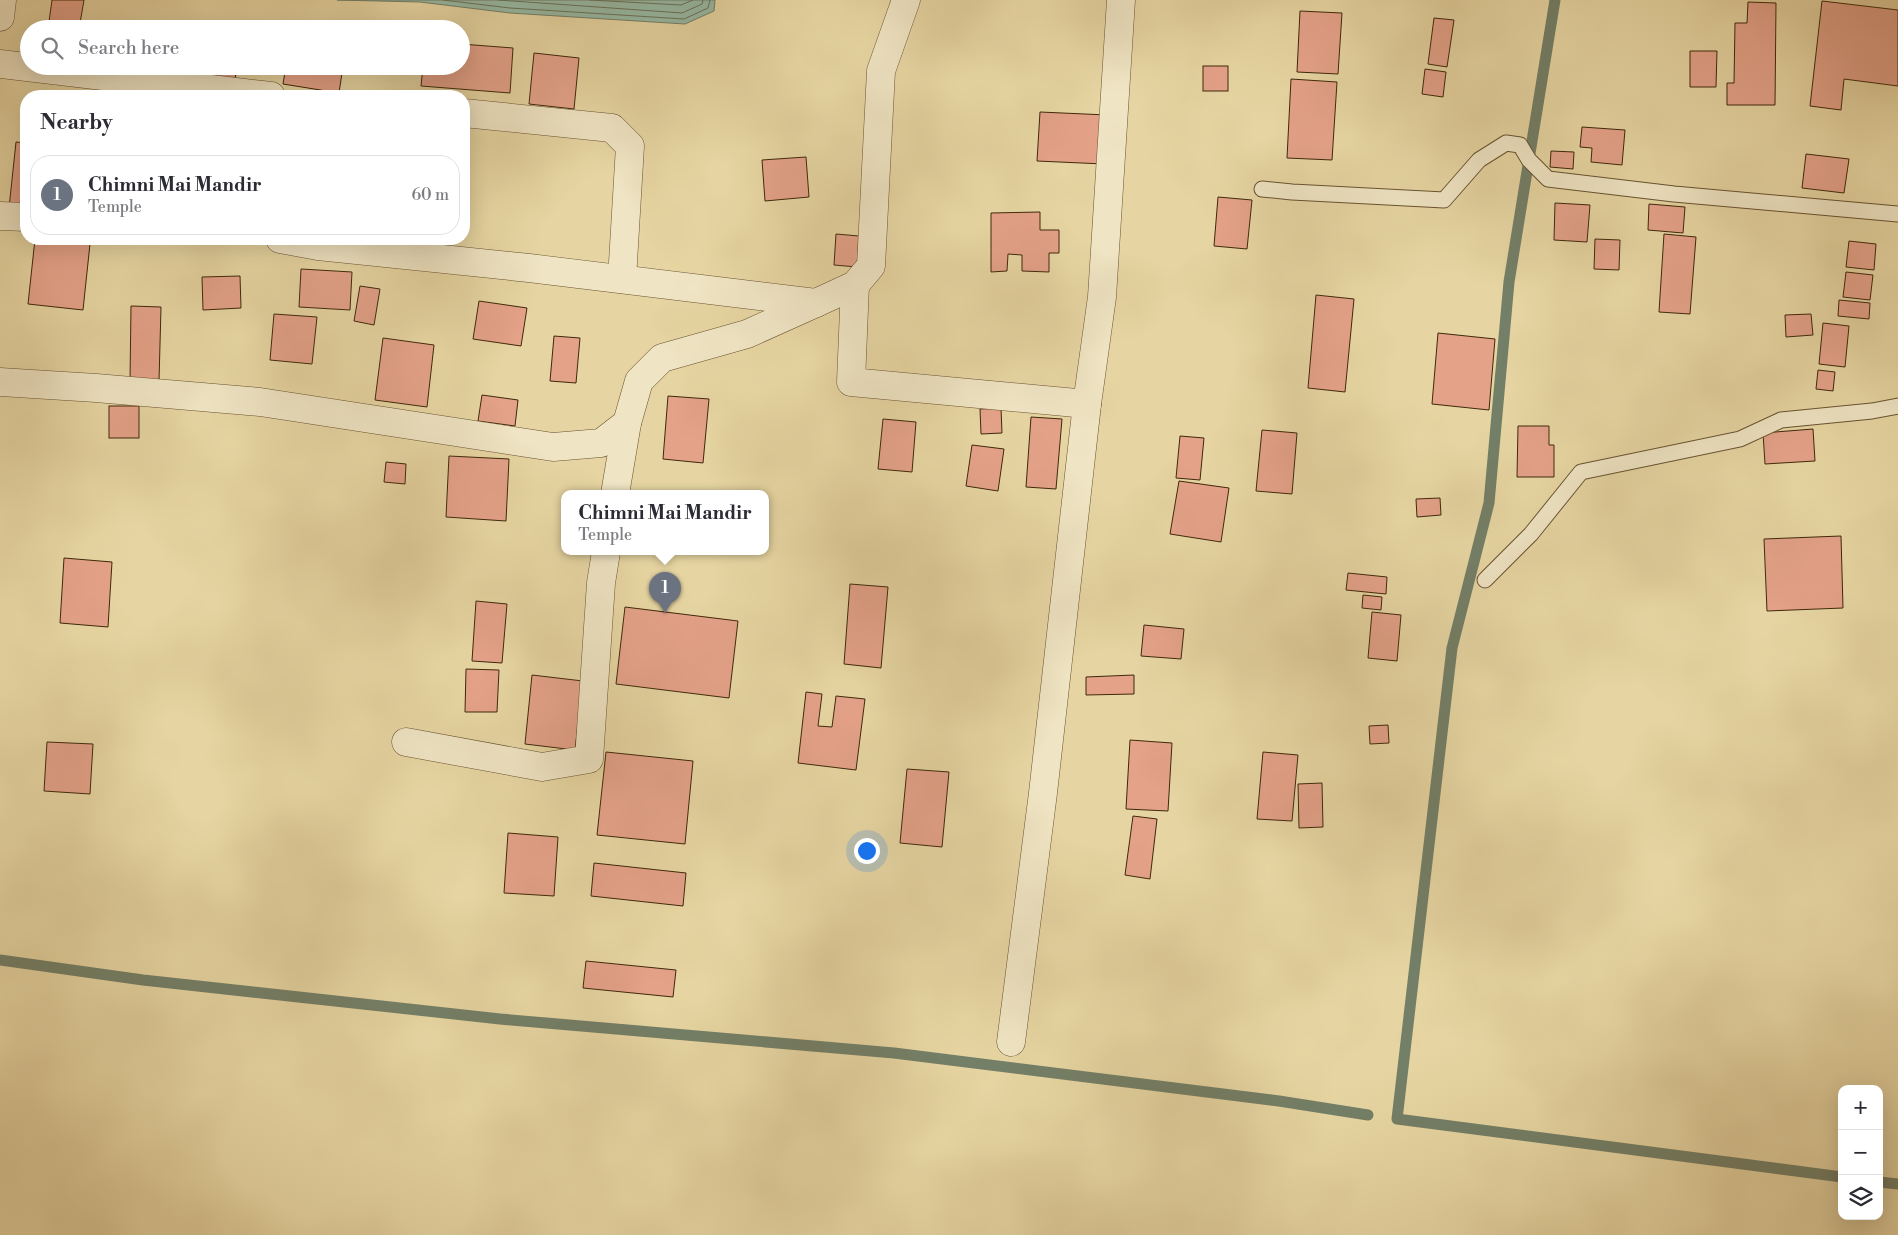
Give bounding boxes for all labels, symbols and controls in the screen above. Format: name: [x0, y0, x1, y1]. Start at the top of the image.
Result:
search box: [20, 20, 470, 75]
icon: search: [38, 34, 66, 62]
text: Search here: [78, 36, 179, 60]
text: Nearby: [40, 110, 113, 136]
text: Chimni Mai Mandir: [88, 173, 262, 197]
text: 1: [53, 185, 61, 205]
text: 60 m: [411, 185, 449, 205]
text: Temple: [88, 197, 142, 217]
popup: [561, 490, 769, 555]
text: Chimni Mai Mandir: [578, 501, 752, 525]
text: Temple: [578, 525, 632, 545]
pin: 1: [649, 572, 681, 613]
your location: [854, 838, 880, 864]
map controls: [1838, 1085, 1883, 1220]
button: +: [1838, 1085, 1883, 1130]
button: −: [1838, 1130, 1883, 1175]
button: layers: [1838, 1175, 1883, 1220]

